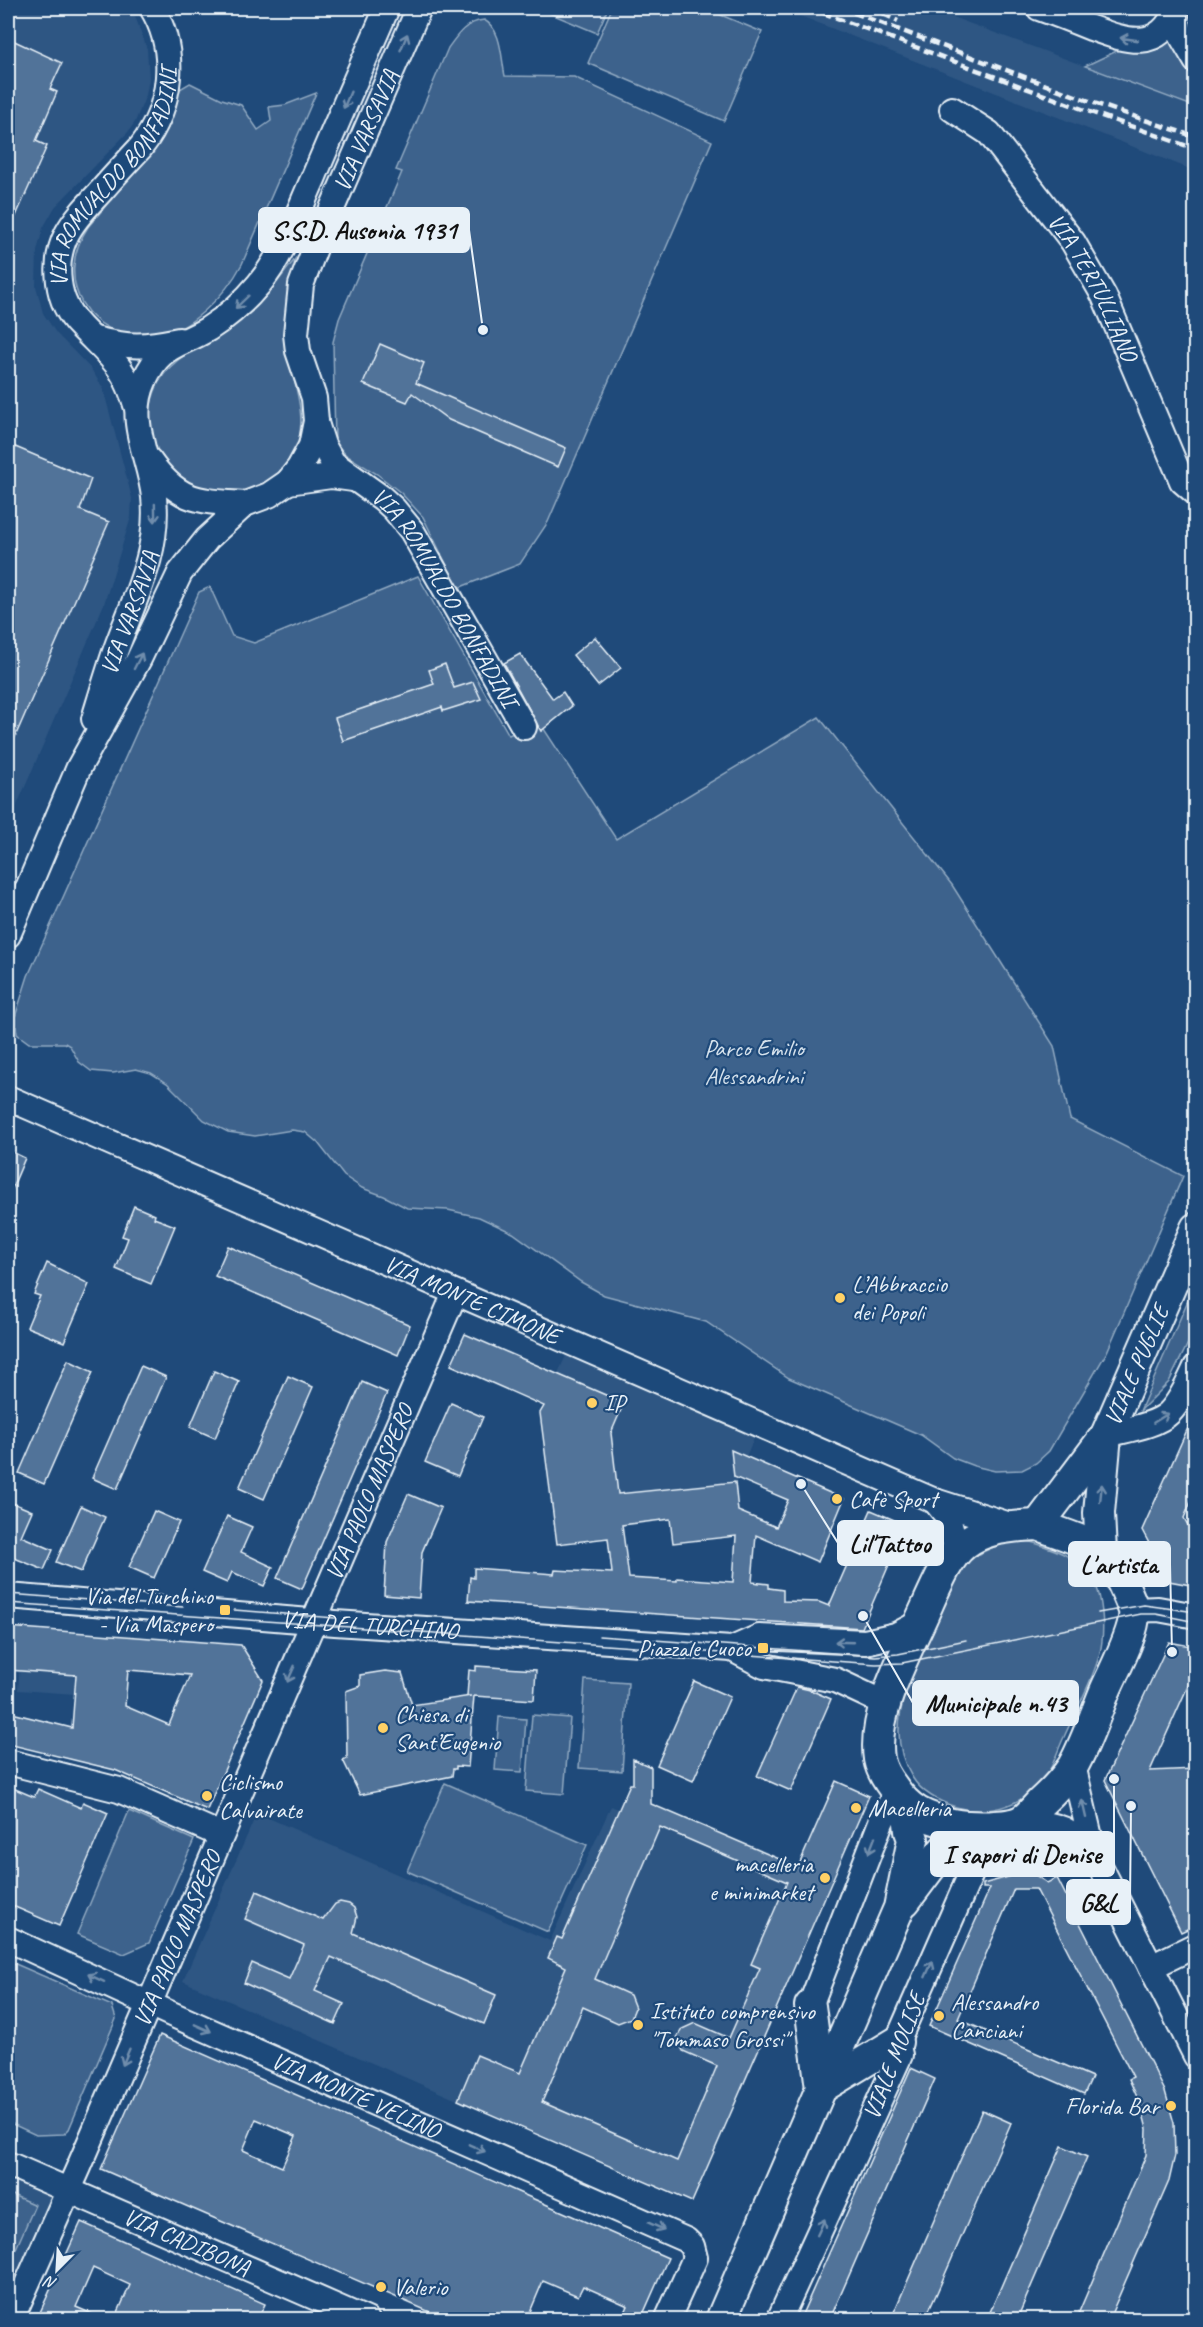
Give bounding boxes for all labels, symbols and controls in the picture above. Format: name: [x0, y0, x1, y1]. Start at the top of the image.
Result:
one-way arrow: [399, 34, 410, 52]
one-way arrow: [1120, 34, 1139, 45]
street label: VIA ROMUALDO BONFADINI: [43, 62, 184, 289]
street label: VIA VARSAVIA: [326, 64, 406, 196]
one-way arrow: [341, 90, 352, 108]
street label: VIA TERTULLIANO: [1041, 207, 1146, 368]
callout: S.S.D. Ausonia 1931: [259, 208, 469, 252]
text: S.S.D. Ausonia 1931: [271, 214, 460, 247]
one-way arrow: [235, 295, 250, 309]
street label: VIA ROMUALDO BONFADINI: [366, 481, 527, 717]
one-way arrow: [149, 503, 160, 523]
street label: VIA VARSAVIA: [94, 547, 165, 678]
one-way arrow: [133, 652, 144, 670]
park label: Parco Emilio Alessandrini: [704, 1033, 806, 1091]
street label: VIA MONTE CIMONE: [380, 1248, 567, 1352]
place label: L’Abbraccio dei Popoli: [852, 1269, 949, 1327]
marker: L’Abbraccio dei Popoli: [833, 1291, 847, 1305]
street label: VIALE PUGLIE: [1097, 1298, 1177, 1430]
place label: IP: [604, 1388, 629, 1418]
marker: IP: [585, 1396, 599, 1410]
street label: VIA PAOLO MASPERO: [318, 1398, 421, 1585]
one-way arrow: [1153, 1411, 1170, 1424]
place label: Cafè Sport: [849, 1484, 940, 1514]
one-way arrow: [1096, 1484, 1107, 1504]
marker: Cafè Sport: [830, 1492, 844, 1506]
callout: Lil'Tattoo: [838, 1521, 943, 1565]
text: Lil'Tattoo: [849, 1527, 932, 1560]
callout: L'artista: [1069, 1542, 1170, 1586]
text: L'artista: [1080, 1548, 1160, 1581]
place label: Via del Turchino - Via Maspero: [85, 1581, 216, 1639]
marker: Via del Turchino - Via Maspero: [218, 1603, 232, 1617]
street label: VIA DEL TURCHINO: [281, 1604, 462, 1646]
place label: Piazzale Cuoco: [637, 1633, 753, 1663]
one-way arrow: [834, 1636, 854, 1648]
marker: Piazzale Cuoco: [756, 1641, 770, 1655]
one-way arrow: [285, 1664, 296, 1683]
callout: Municipale n.43: [913, 1681, 1078, 1725]
text: Municipale n.43: [925, 1687, 1069, 1720]
place label: Chiesa di Sant’Eugenio: [395, 1699, 502, 1757]
marker: Chiesa di Sant’Eugenio: [376, 1721, 390, 1735]
place label: Ciclismo Calvairate: [219, 1767, 304, 1825]
marker: Ciclismo Calvairate: [200, 1789, 214, 1803]
place label: Macelleria: [868, 1793, 952, 1823]
one-way arrow: [1078, 1800, 1089, 1820]
marker: Macelleria: [849, 1801, 863, 1815]
callout: I sapori di Denise: [931, 1832, 1114, 1876]
one-way arrow: [866, 1835, 877, 1854]
text: I sapori di Denise: [943, 1838, 1103, 1871]
street label: VIA PAOLO MASPERO: [126, 1844, 229, 2031]
place label: macelleria e minimarket: [709, 1849, 816, 1907]
marker: macelleria e minimarket: [818, 1871, 832, 1885]
callout: G&L: [1067, 1880, 1130, 1924]
text: G&L: [1080, 1886, 1120, 1919]
one-way arrow: [924, 1960, 935, 1978]
one-way arrow: [88, 1972, 106, 1984]
street label: VIALE MOLISE: [856, 1986, 933, 2124]
place label: Alessandro Canciani: [951, 1987, 1040, 2045]
place label: Istituto comprensivo "Tommaso Grossi": [650, 1996, 816, 2054]
marker: Alessandro Canciani: [932, 2009, 946, 2023]
marker: Istituto comprensivo "Tommaso Grossi": [631, 2018, 645, 2032]
one-way arrow: [193, 2022, 211, 2034]
street label: VIA MONTE VELINO: [267, 2045, 447, 2146]
one-way arrow: [120, 2047, 131, 2066]
place label: Florida Bar: [1065, 2091, 1161, 2121]
marker: Florida Bar: [1164, 2099, 1178, 2113]
one-way arrow: [468, 2142, 486, 2154]
street label: VIA CADIBONA: [119, 2201, 255, 2283]
one-way arrow: [815, 2218, 827, 2236]
one-way arrow: [647, 2220, 665, 2232]
north arrow: [27, 2240, 87, 2300]
text: N: [40, 2270, 60, 2294]
place label: Valerio: [393, 2272, 449, 2302]
marker: Valerio: [374, 2280, 388, 2294]

